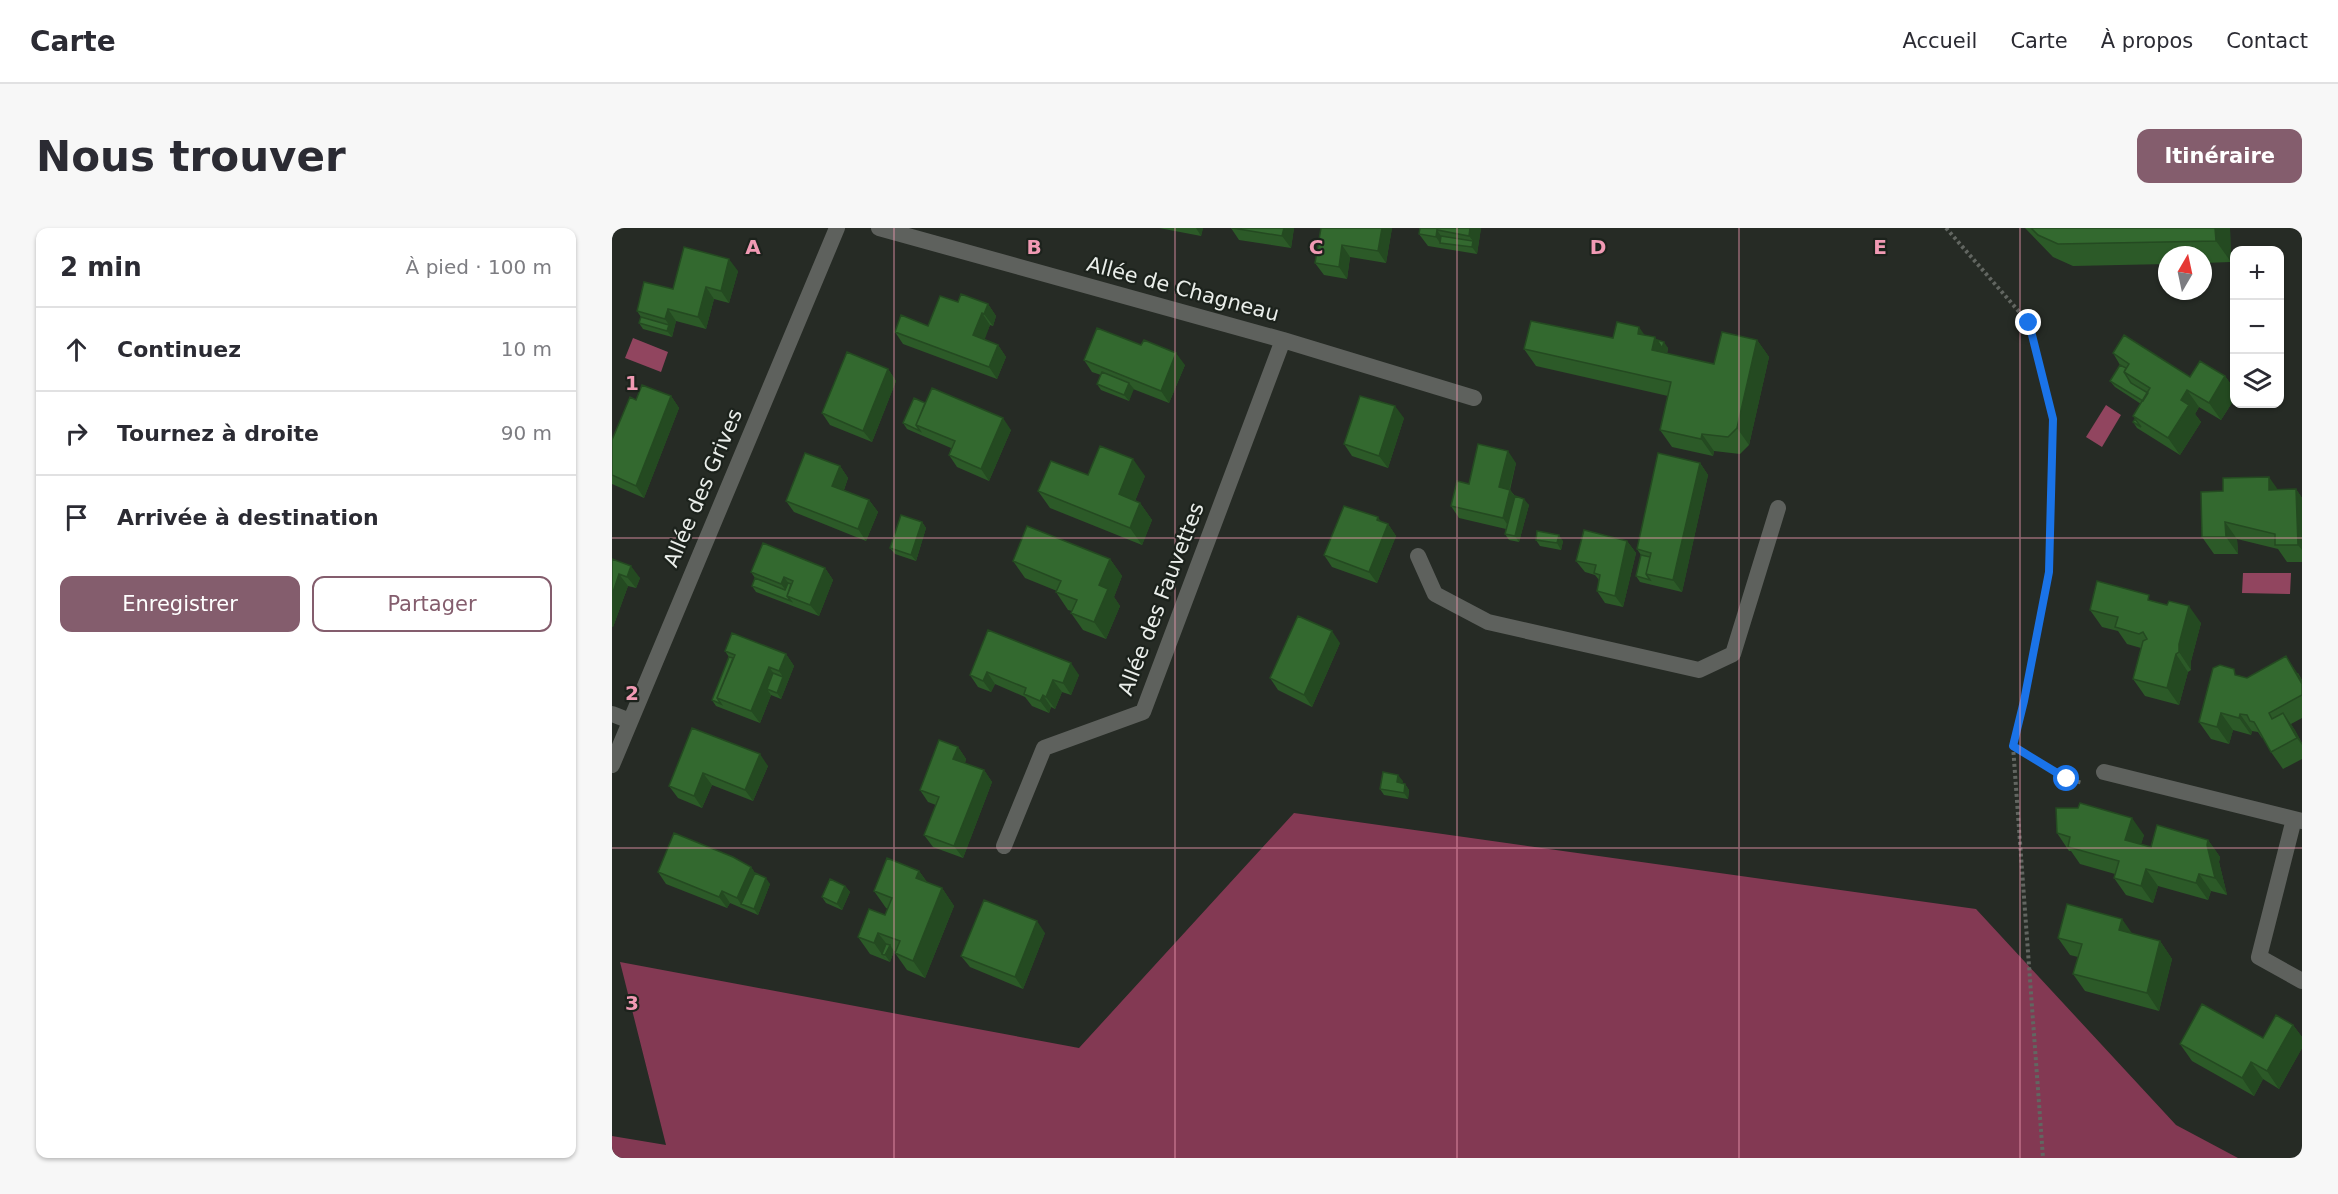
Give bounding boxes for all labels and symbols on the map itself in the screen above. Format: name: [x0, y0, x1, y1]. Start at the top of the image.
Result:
text: A: [745, 235, 761, 259]
text: B: [1026, 235, 1042, 259]
text: C: [1309, 235, 1323, 259]
text: D: [1590, 235, 1606, 259]
text: E: [1873, 235, 1887, 259]
north arrow: [2158, 246, 2212, 300]
street label: Allée de Chagneau: [1084, 252, 1282, 326]
route end: [2015, 309, 2041, 335]
text: 1: [625, 371, 639, 395]
street label: Allée des Grives: [659, 405, 747, 571]
street label: Allée des Fauvettes: [1113, 499, 1209, 699]
text: 2: [625, 681, 639, 705]
route start: [2053, 765, 2079, 791]
text: 3: [625, 991, 639, 1015]

